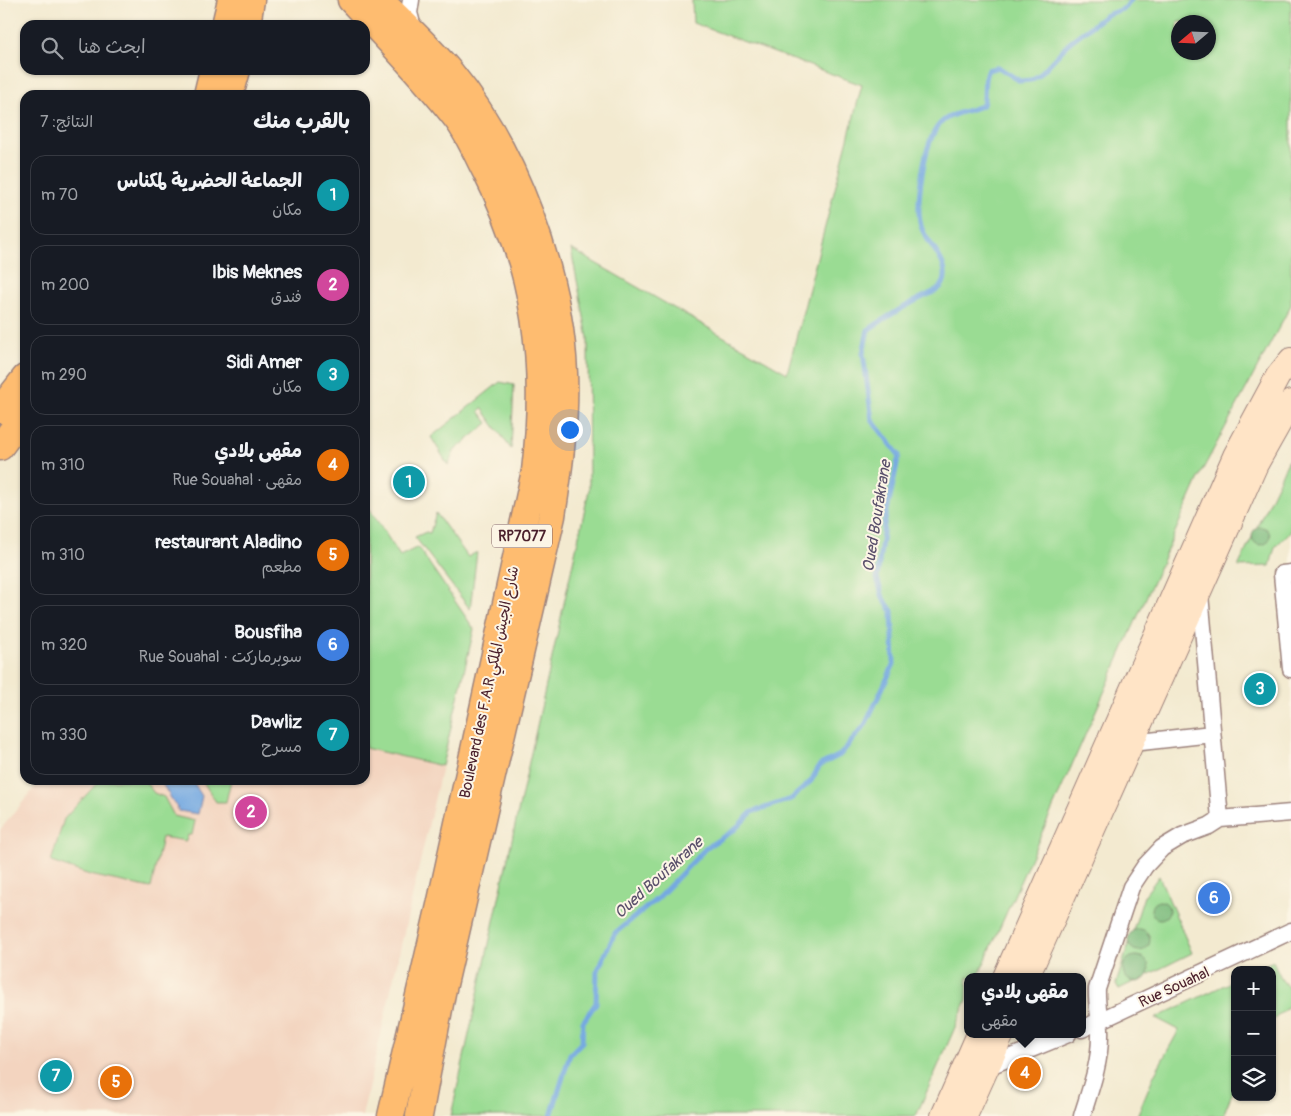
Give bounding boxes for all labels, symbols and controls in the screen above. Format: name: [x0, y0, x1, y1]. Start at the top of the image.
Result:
north arrow: [1171, 15, 1216, 60]
search box: [20, 20, 370, 75]
icon: search: [38, 34, 66, 62]
text: ابحث هنا: [78, 35, 146, 59]
text: بالقرب منك: [253, 108, 350, 135]
text: النتائج: 7: [40, 112, 93, 132]
text: الجماعة الحضرية لمكناس: [117, 169, 302, 193]
text: 70 m: [41, 185, 78, 205]
text: 1: [330, 185, 336, 205]
text: مكان: [272, 200, 302, 220]
text: Ibis Meknes: [212, 260, 302, 284]
text: 200 m: [41, 275, 90, 295]
text: 2: [329, 275, 337, 295]
text: فندق: [271, 287, 302, 307]
text: Sidi Amer: [226, 350, 302, 374]
text: 290 m: [41, 365, 87, 385]
text: 3: [329, 365, 337, 385]
text: مكان: [272, 377, 302, 397]
your location: [557, 417, 583, 443]
text: مقهى بلادي: [214, 439, 302, 463]
text: 310 m: [41, 455, 85, 475]
text: 4: [328, 455, 338, 475]
water label: Oued Boufakrane: [858, 457, 896, 573]
pin: 1: [393, 463, 425, 501]
text: مقهى · Rue Souahal: [172, 470, 302, 490]
road number: RP7077: [492, 524, 552, 548]
text: restaurant Aladino: [155, 530, 302, 554]
text: 310 m: [41, 545, 85, 565]
text: 5: [329, 545, 337, 565]
text: مطعم: [262, 557, 302, 577]
street label: Boulevard des F.A.R شارع الجيش الملكي: [456, 564, 526, 801]
text: Bousfiha: [234, 620, 302, 644]
text: 320 m: [41, 635, 88, 655]
text: 6: [328, 635, 338, 655]
text: سوبرماركت · Rue Souahal: [139, 647, 302, 667]
pin: 3: [1244, 670, 1276, 708]
text: Dawliz: [251, 710, 302, 734]
text: 330 m: [41, 725, 88, 745]
text: 7: [329, 725, 337, 745]
text: مسرح: [261, 737, 302, 757]
pin: 2: [235, 793, 267, 831]
water label: Oued Boufakrane: [610, 831, 709, 923]
pin: 6: [1198, 879, 1230, 917]
street label: Rue Souahal: [1136, 963, 1213, 1012]
map controls: [1231, 966, 1276, 1101]
button: +: [1231, 966, 1276, 1011]
popup: [964, 973, 1086, 1038]
text: مقهى بلادي: [981, 980, 1069, 1004]
text: مقهى: [981, 1011, 1018, 1031]
button: −: [1231, 1011, 1276, 1056]
pin: 4: [1009, 1054, 1041, 1092]
button: layers: [1231, 1056, 1276, 1101]
pin: 7: [40, 1057, 72, 1095]
pin: 5: [100, 1063, 132, 1101]

